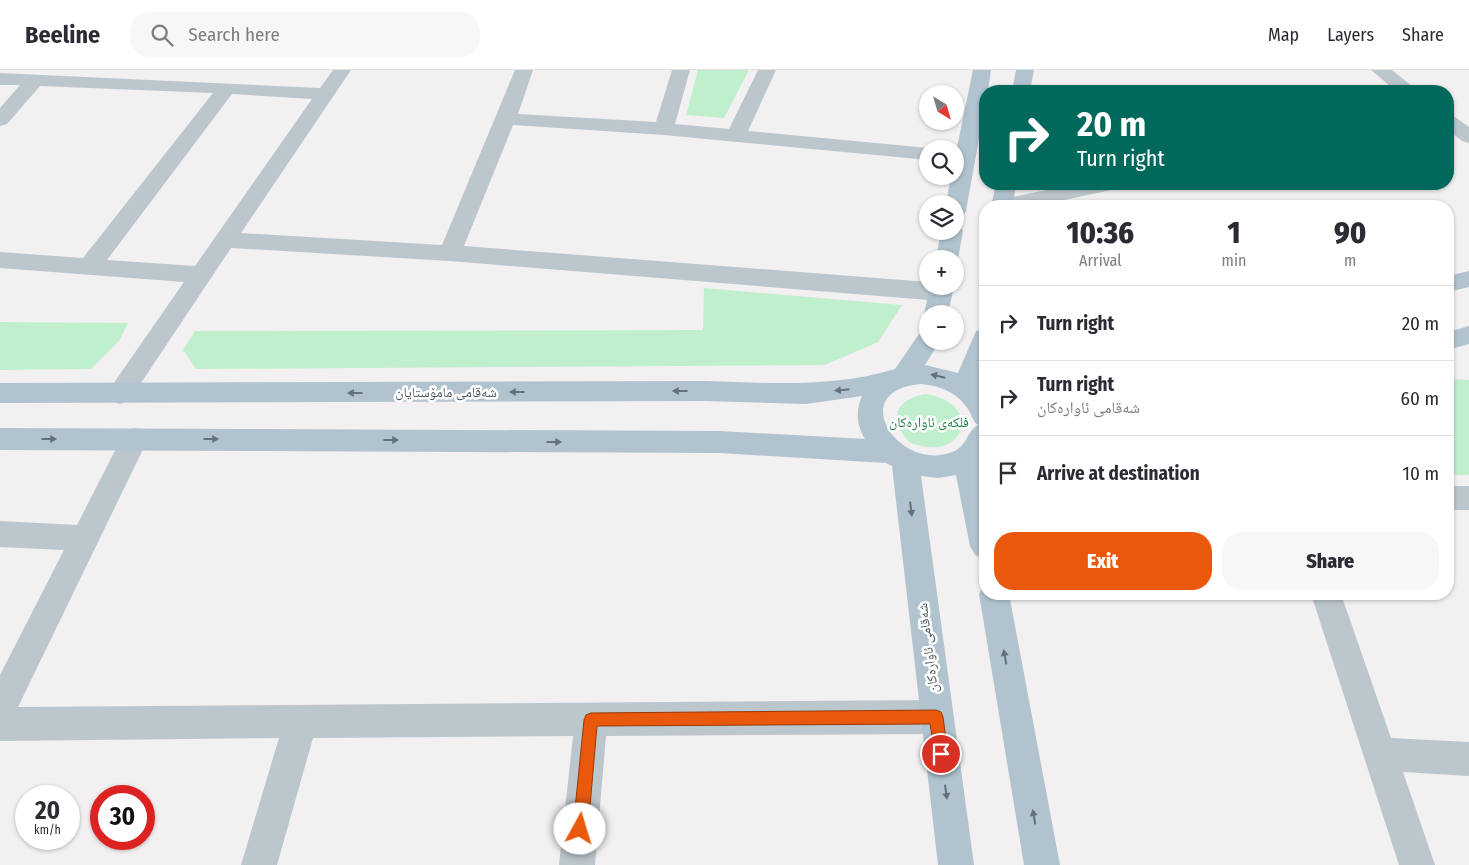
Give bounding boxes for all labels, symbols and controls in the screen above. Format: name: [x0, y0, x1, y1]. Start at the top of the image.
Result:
search box: [130, 12, 480, 57]
text: Beeline: [25, 21, 100, 49]
icon: search: [148, 21, 176, 49]
text: Search here: [188, 23, 280, 46]
text: Map: [1268, 24, 1299, 46]
text: Layers: [1327, 24, 1374, 46]
text: Share: [1402, 24, 1444, 46]
north arrow: [919, 85, 964, 130]
map controls: [919, 85, 964, 350]
text: 20 m: [1077, 103, 1146, 145]
icon: right: [994, 105, 1059, 170]
button: search: [919, 140, 964, 185]
text: Turn right: [1077, 145, 1165, 172]
button: layers: [919, 195, 964, 240]
text: 10:36: [1067, 215, 1134, 251]
text: 1: [1227, 215, 1240, 251]
text: 90: [1334, 215, 1366, 251]
button: +: [919, 250, 964, 295]
text: Arrival: [1079, 251, 1122, 270]
text: min: [1222, 251, 1246, 270]
text: m: [1344, 251, 1356, 270]
button: −: [919, 305, 964, 350]
icon: right: [994, 309, 1022, 337]
text: Turn right: [1037, 312, 1114, 335]
text: 20 m: [1402, 312, 1439, 335]
one-way arrow: [930, 372, 945, 380]
text: Turn right: [1037, 373, 1114, 396]
street label: شەقامی مامۆستایان: [395, 384, 497, 401]
icon: right: [994, 384, 1022, 412]
one-way arrow: [834, 386, 850, 394]
one-way arrow: [672, 387, 688, 395]
text: 60 m: [1401, 387, 1439, 410]
one-way arrow: [509, 388, 525, 396]
one-way arrow: [347, 389, 363, 397]
text: شەقامی ئاوارەکان: [1037, 398, 1140, 417]
park label: فلکەی ئاوارەکان: [889, 414, 969, 431]
one-way arrow: [41, 435, 57, 443]
one-way arrow: [203, 435, 219, 443]
one-way arrow: [383, 436, 399, 444]
one-way arrow: [546, 438, 562, 446]
icon: arrive: [994, 459, 1022, 487]
text: Arrive at destination: [1037, 462, 1200, 485]
text: 10 m: [1403, 462, 1439, 485]
one-way arrow: [907, 501, 915, 517]
button: Exit: [994, 532, 1212, 590]
button: Share: [1222, 532, 1439, 590]
street label: شەقامی ئاوارەکان: [914, 602, 942, 694]
one-way arrow: [1001, 649, 1009, 665]
pin: [920, 733, 962, 775]
icon: arrive: [927, 740, 955, 768]
one-way arrow: [943, 784, 951, 800]
speed limit sign: 30: [90, 785, 155, 850]
text: 20: [35, 796, 60, 826]
position arrow: [553, 802, 605, 854]
one-way arrow: [1029, 809, 1037, 825]
text: km/h: [34, 823, 61, 837]

